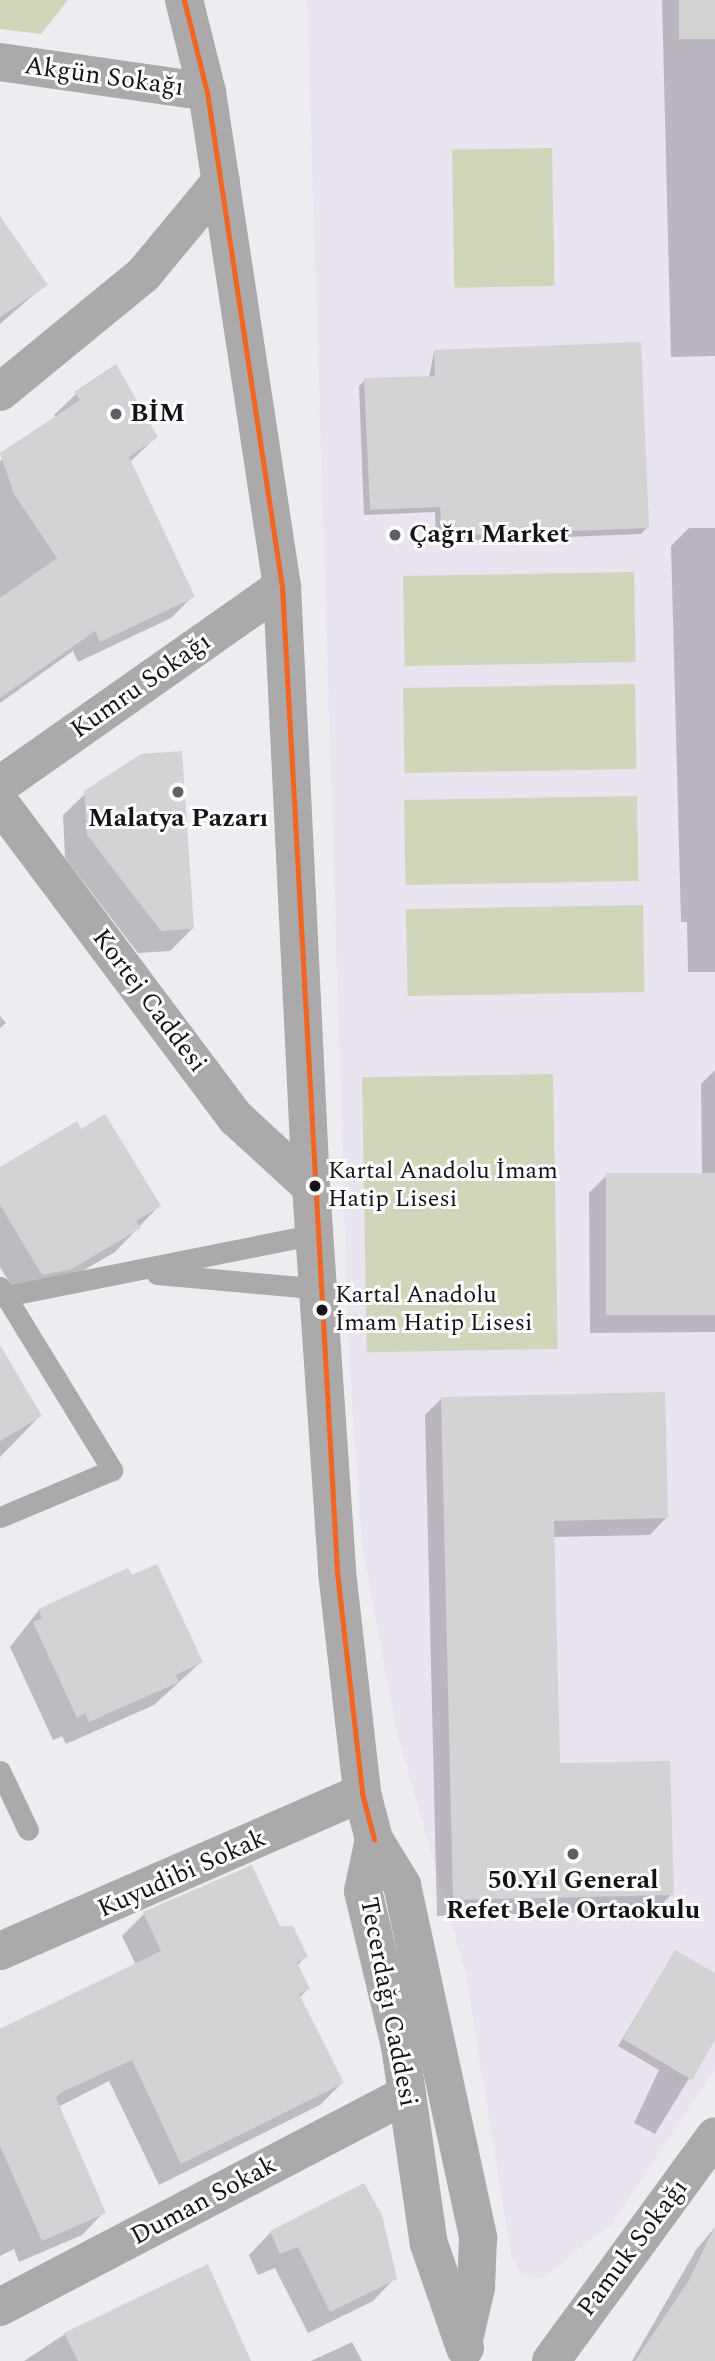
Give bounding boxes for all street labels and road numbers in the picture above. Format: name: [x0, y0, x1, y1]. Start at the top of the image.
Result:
street label: Akgün Sokağı: [22, 50, 186, 104]
street label: Kumru Sokağı: [65, 626, 217, 746]
street label: Kortej Caddesi: [85, 923, 213, 1079]
street label: Kuyudibi Sokak: [93, 1823, 271, 1925]
street label: Tecerdağı Caddesi: [352, 1895, 424, 2109]
street label: Duman Sokak: [126, 2149, 282, 2253]
street label: Pamuk Sokağı: [571, 2173, 695, 2323]

